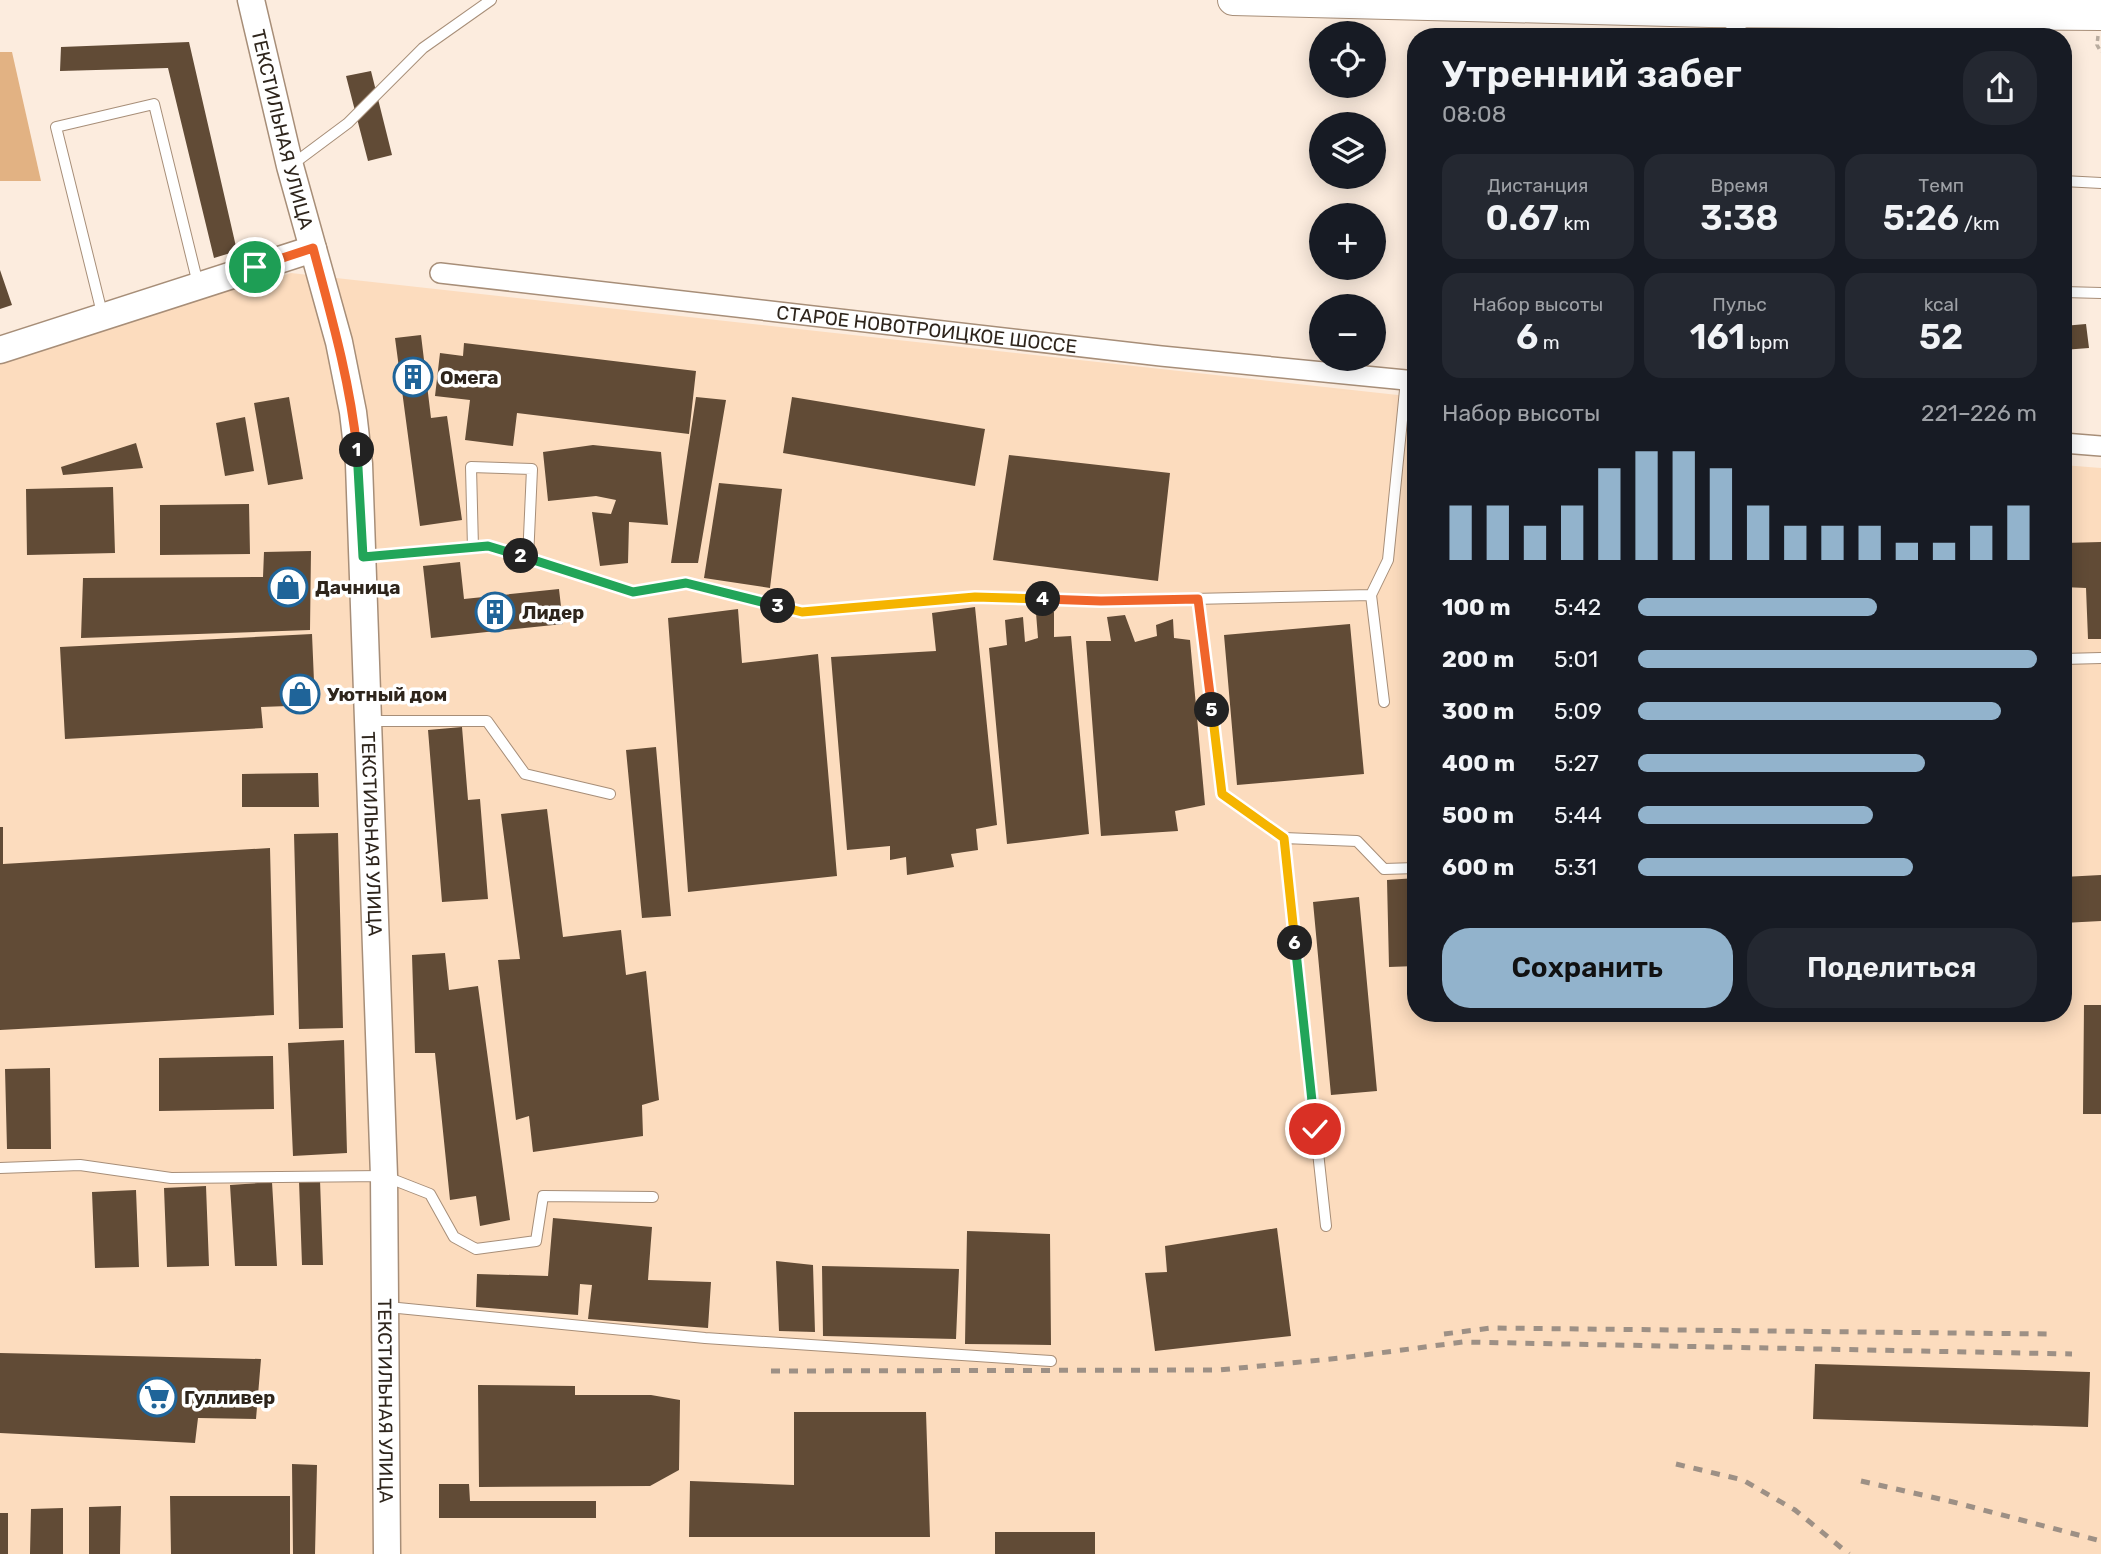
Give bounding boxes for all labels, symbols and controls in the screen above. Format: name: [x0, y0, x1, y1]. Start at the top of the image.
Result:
map controls: [1309, 21, 1386, 371]
button: locate: [1309, 21, 1386, 98]
street label: ТЕКСТИЛЬНАЯ УЛИЦА: [247, 27, 319, 232]
text: Утренний забег: [1442, 51, 1742, 97]
button: share: [1963, 51, 2037, 125]
text: 08:08: [1442, 100, 1506, 128]
button: layers: [1309, 112, 1386, 189]
text: Дистанция: [1487, 174, 1588, 197]
text: Время: [1711, 174, 1768, 197]
text: Темп: [1918, 174, 1964, 197]
text: 0.67: [1486, 197, 1559, 239]
text: 3:38: [1700, 197, 1779, 239]
text: 5:26: [1883, 197, 1959, 239]
button: +: [1309, 203, 1386, 280]
text: km: [1559, 212, 1590, 235]
text: /km: [1959, 212, 2000, 235]
pin: [225, 237, 285, 297]
icon: arrive: [236, 248, 274, 286]
text: Набор высоты: [1472, 293, 1603, 316]
text: Пульс: [1712, 293, 1767, 316]
text: kcal: [1924, 293, 1959, 316]
button: −: [1309, 294, 1386, 371]
street label: СТАРОЕ НОВОТРОИЦКОЕ ШОССЕ: [775, 300, 1078, 358]
text: 6: [1516, 316, 1538, 358]
text: 161: [1690, 316, 1745, 358]
text: 52: [1919, 316, 1963, 358]
text: m: [1538, 331, 1560, 354]
text: bpm: [1745, 331, 1789, 354]
building icon: Омега: [392, 356, 434, 398]
place label: Омега: [440, 366, 499, 389]
text: Набор высоты: [1442, 399, 1600, 427]
text: 221–226 m: [1921, 399, 2037, 427]
pin: 1: [340, 433, 374, 468]
text: 1: [352, 438, 361, 461]
pin: 2: [504, 538, 538, 574]
text: 2: [514, 544, 527, 567]
shop icon: Дачница: [267, 566, 309, 608]
place label: Дачница: [315, 576, 400, 599]
pin: 4: [1026, 582, 1060, 616]
text: 4: [1036, 587, 1049, 610]
pin: 3: [760, 588, 796, 624]
building icon: Лидер: [474, 591, 516, 633]
text: 100 m: [1442, 593, 1511, 621]
text: 5:42: [1554, 593, 1601, 621]
text: 3: [771, 594, 784, 617]
place label: Лидер: [522, 601, 584, 624]
text: 200 m: [1442, 645, 1514, 673]
text: 5:01: [1554, 645, 1598, 673]
shop icon: Уютный дом: [279, 673, 321, 715]
place label: Уютный дом: [327, 683, 447, 706]
pin: 5: [1194, 692, 1230, 728]
text: 300 m: [1442, 697, 1514, 725]
text: 5:09: [1554, 697, 1602, 725]
text: 5: [1205, 698, 1218, 721]
street label: ТЕКСТИЛЬНАЯ УЛИЦА: [357, 731, 387, 937]
text: 400 m: [1442, 749, 1515, 777]
text: 5:27: [1554, 749, 1599, 777]
text: 500 m: [1442, 801, 1514, 829]
text: 5:44: [1554, 801, 1602, 829]
text: 600 m: [1442, 853, 1514, 881]
text: 5:31: [1554, 853, 1597, 881]
pin: 6: [1278, 926, 1312, 960]
button: Сохранить: [1442, 928, 1733, 1008]
button: Поделиться: [1747, 928, 2037, 1008]
text: 6: [1288, 931, 1301, 954]
pin: [1285, 1099, 1345, 1159]
icon: check: [1296, 1110, 1334, 1148]
street label: ТЕКСТИЛЬНАЯ УЛИЦА: [373, 1298, 398, 1503]
supermarket icon: Гулливер: [136, 1376, 178, 1418]
place label: Гулливер: [184, 1386, 275, 1409]

